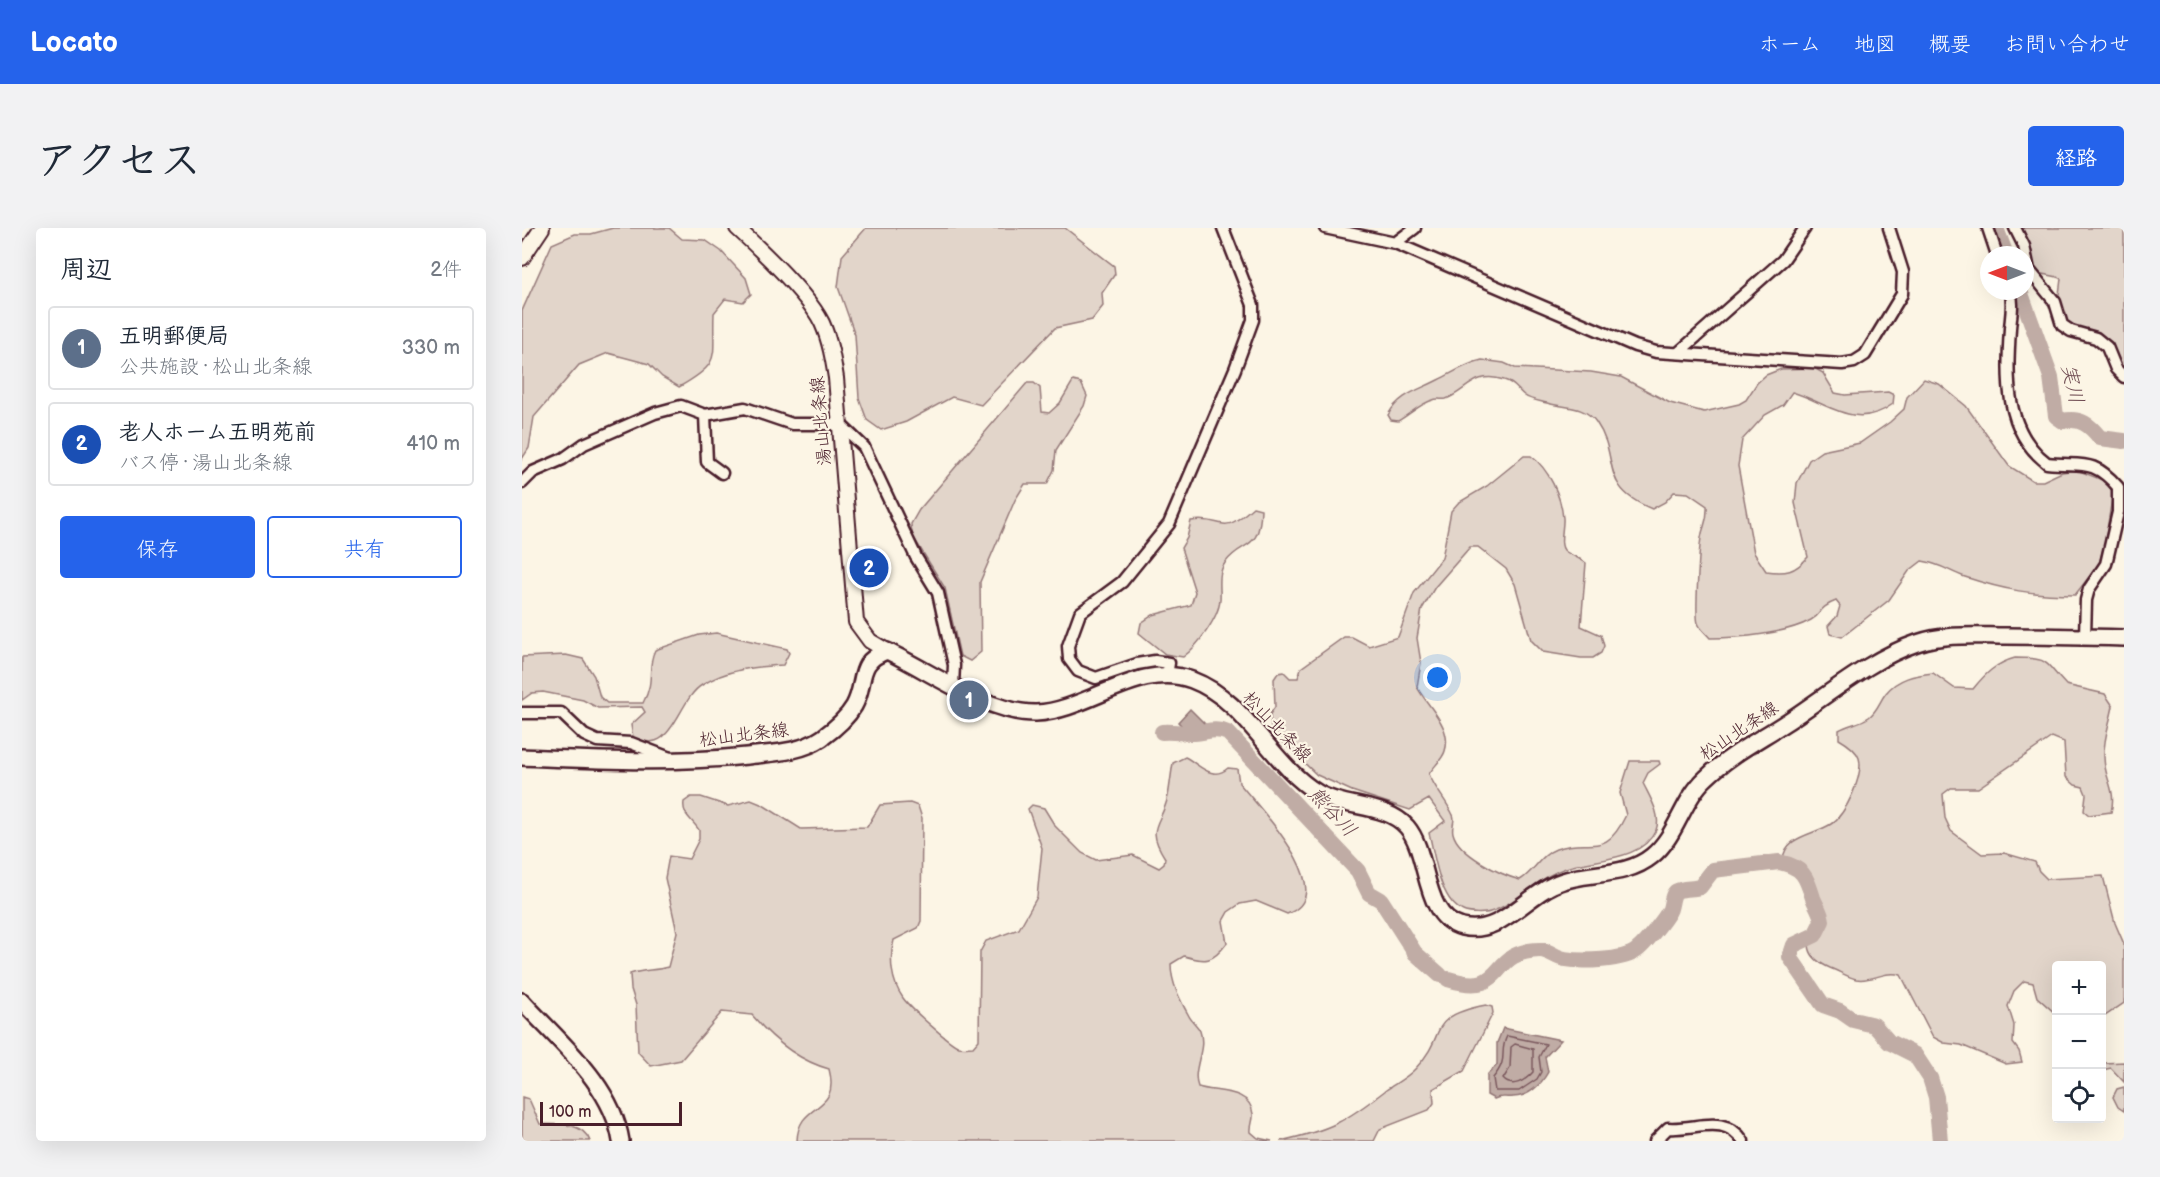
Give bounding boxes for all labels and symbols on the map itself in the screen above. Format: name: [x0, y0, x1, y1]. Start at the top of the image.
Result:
north arrow: [1980, 246, 2034, 300]
water label: 実川: [2056, 362, 2088, 406]
street label: 湯山北条線: [807, 375, 835, 467]
pin: 2: [850, 546, 888, 590]
your location: [1423, 663, 1452, 692]
pin: 1: [950, 678, 988, 722]
street label: 松山北条線: [1238, 687, 1316, 767]
street label: 松山北条線: [1696, 697, 1782, 765]
street label: 松山北条線: [698, 719, 790, 751]
water label: 熊谷川: [1303, 782, 1361, 842]
scale bar: [540, 1099, 682, 1126]

